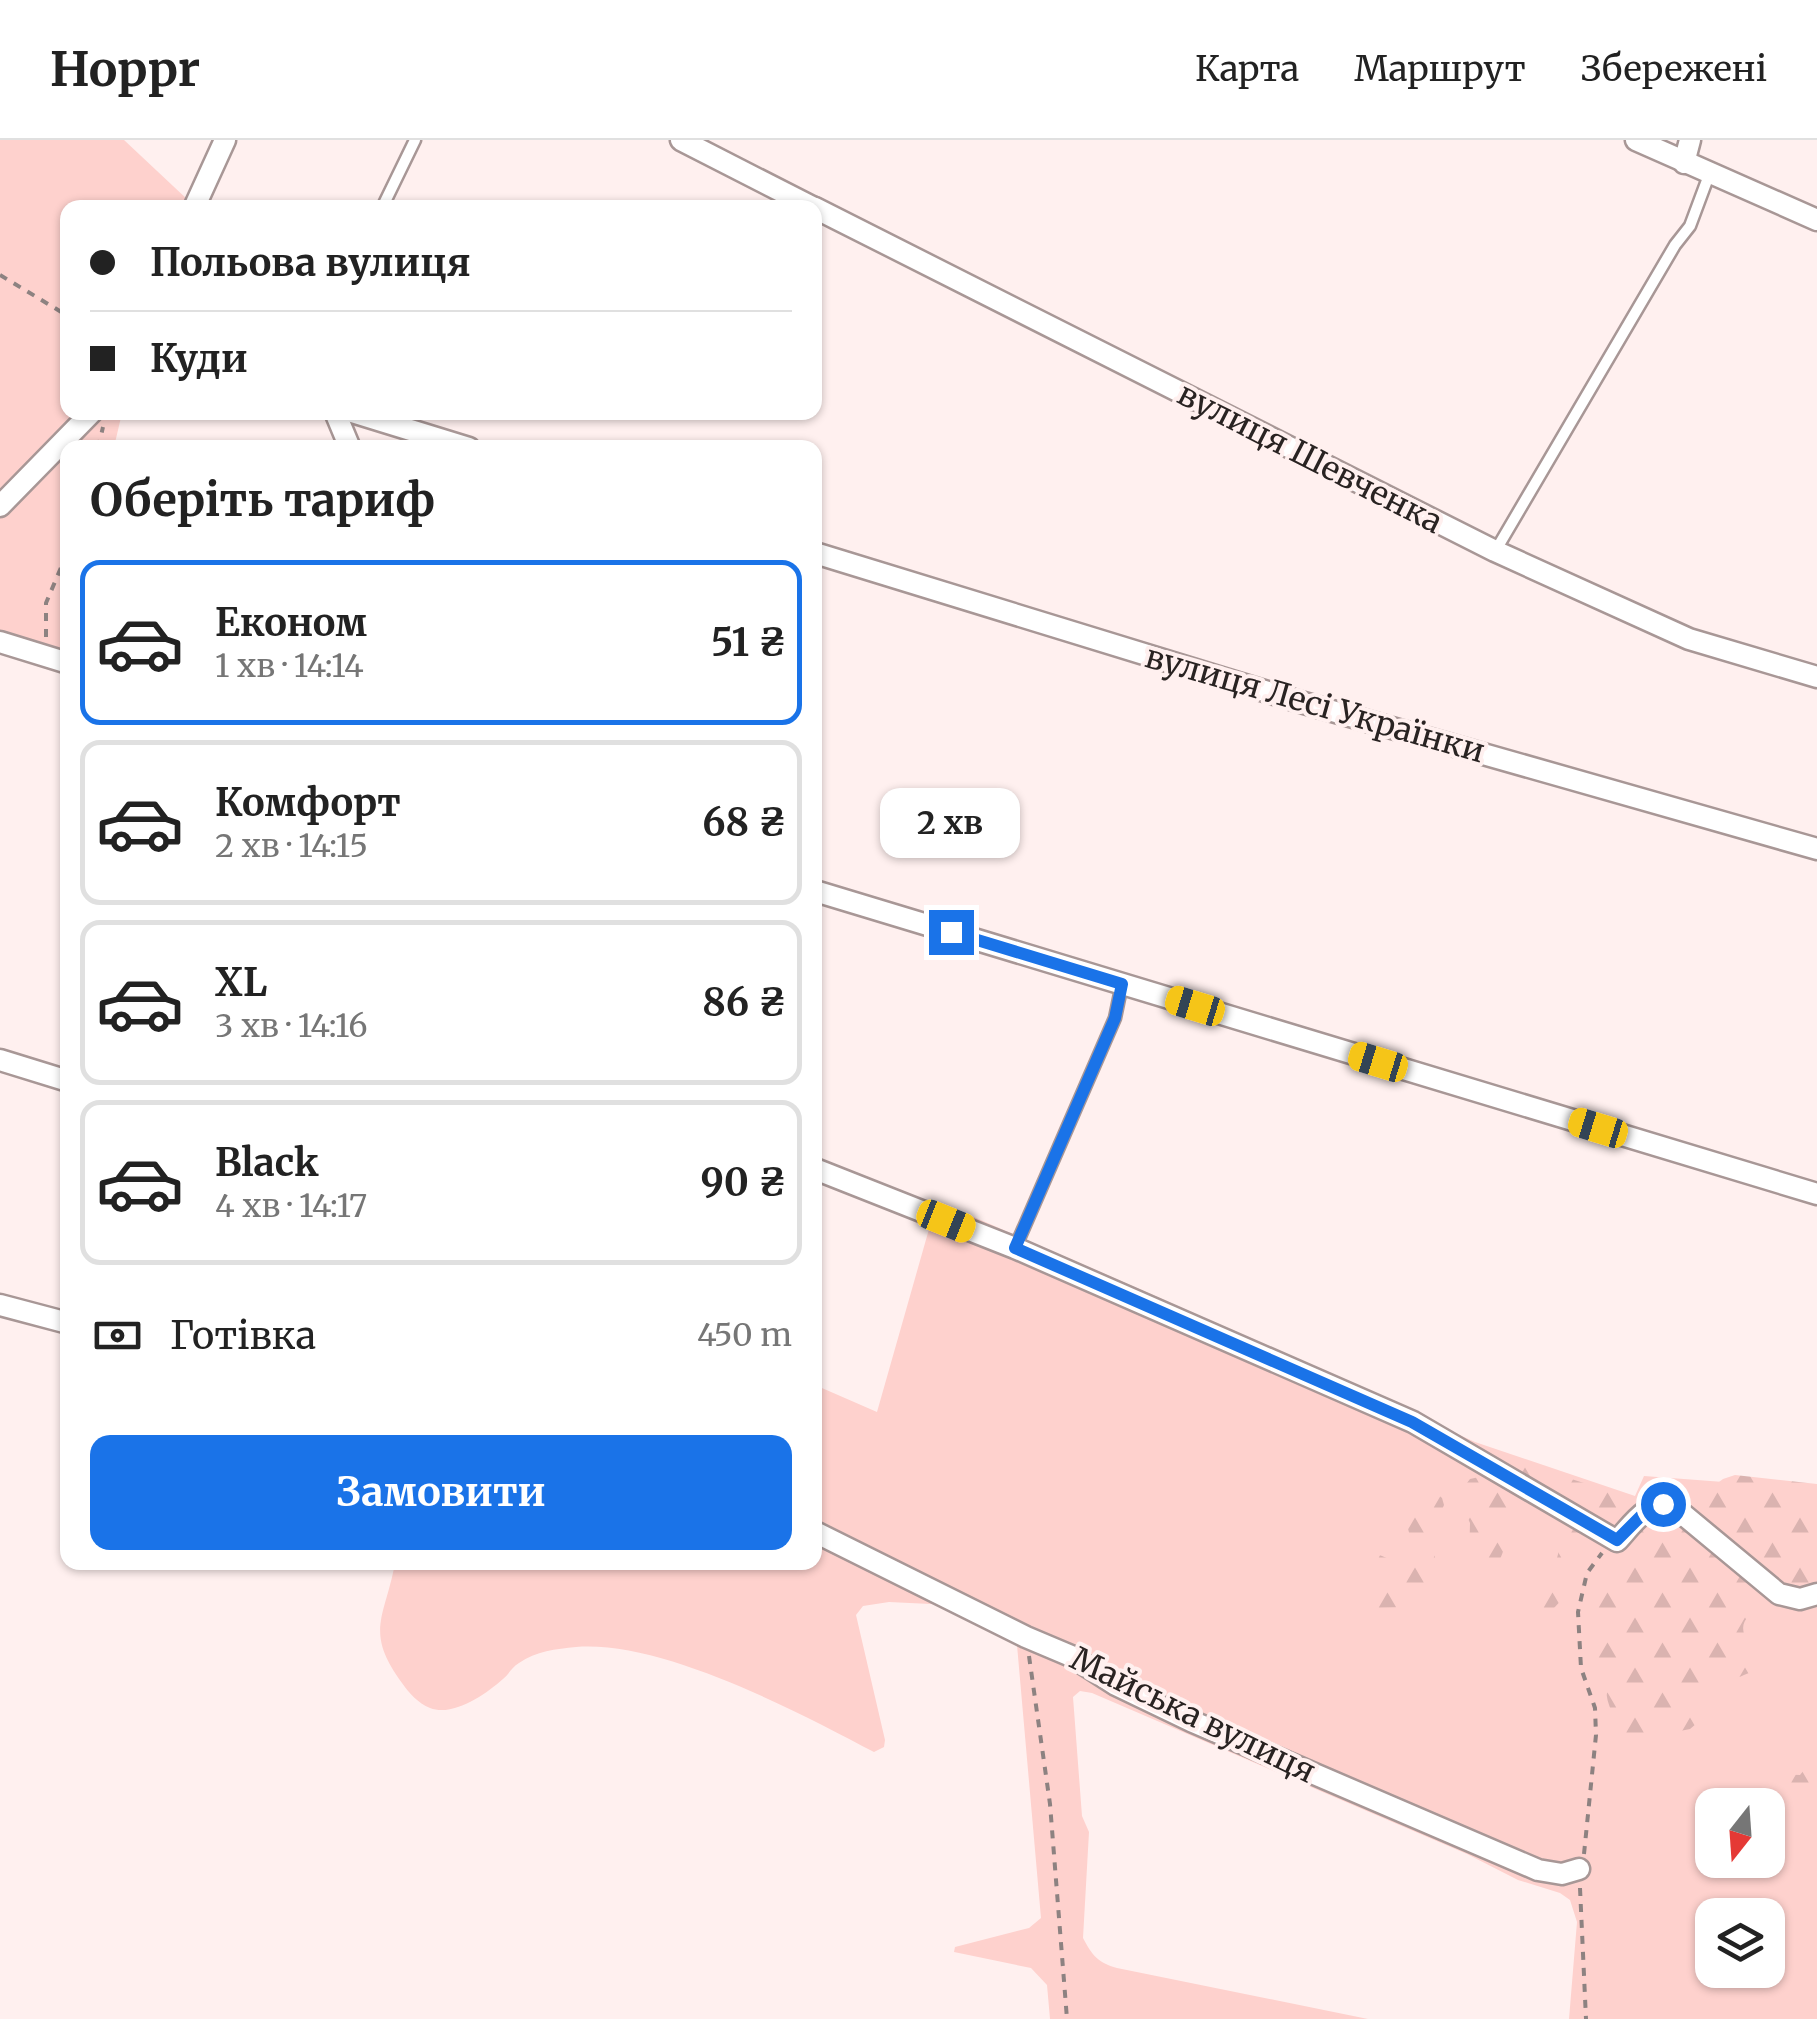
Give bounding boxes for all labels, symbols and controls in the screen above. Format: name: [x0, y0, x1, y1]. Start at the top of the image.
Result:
text: Hoppr: [50, 39, 200, 99]
text: Карта: [1195, 47, 1299, 91]
text: Маршрут: [1354, 47, 1526, 91]
text: Збережені: [1581, 47, 1767, 91]
text: Польова вулиця: [150, 239, 471, 286]
text: Куди: [150, 335, 248, 382]
street label: вулиця Шевченка: [1171, 374, 1449, 542]
text: Оберіть тариф: [90, 472, 435, 528]
icon: car: [95, 598, 185, 688]
text: Економ: [215, 599, 367, 646]
text: 51 ₴: [711, 619, 787, 666]
street label: вулиця Лесі Українки: [1141, 636, 1489, 772]
text: 1 хв · 14:14: [215, 646, 364, 686]
icon: car: [95, 778, 185, 868]
text: Комфорт: [215, 779, 401, 826]
callout: 2 хв: [881, 787, 1021, 857]
text: 68 ₴: [702, 799, 787, 846]
text: 2 хв: [917, 803, 983, 843]
text: 2 хв · 14:15: [215, 826, 368, 866]
route end: [929, 910, 974, 955]
icon: car: [95, 958, 185, 1048]
text: XL: [215, 959, 267, 1006]
text: 86 ₴: [702, 979, 787, 1026]
car: [1162, 983, 1228, 1029]
text: 3 хв · 14:16: [215, 1006, 368, 1046]
car: [1345, 1039, 1411, 1085]
car: [1565, 1105, 1631, 1151]
icon: car: [95, 1138, 185, 1228]
text: Black: [215, 1139, 319, 1186]
text: 90 ₴: [700, 1159, 787, 1206]
text: 4 хв · 14:17: [215, 1186, 367, 1226]
car: [913, 1196, 979, 1246]
icon: cash: [90, 1308, 145, 1363]
text: Готівка: [170, 1312, 316, 1359]
text: 450 m: [697, 1315, 792, 1355]
button: Замовити: [90, 1435, 792, 1550]
route start: [1641, 1482, 1686, 1527]
street label: Майська вулиця: [1064, 1638, 1322, 1792]
north arrow: [1695, 1788, 1785, 1878]
map controls: [1695, 1788, 1785, 1988]
button: layers: [1695, 1898, 1785, 1988]

